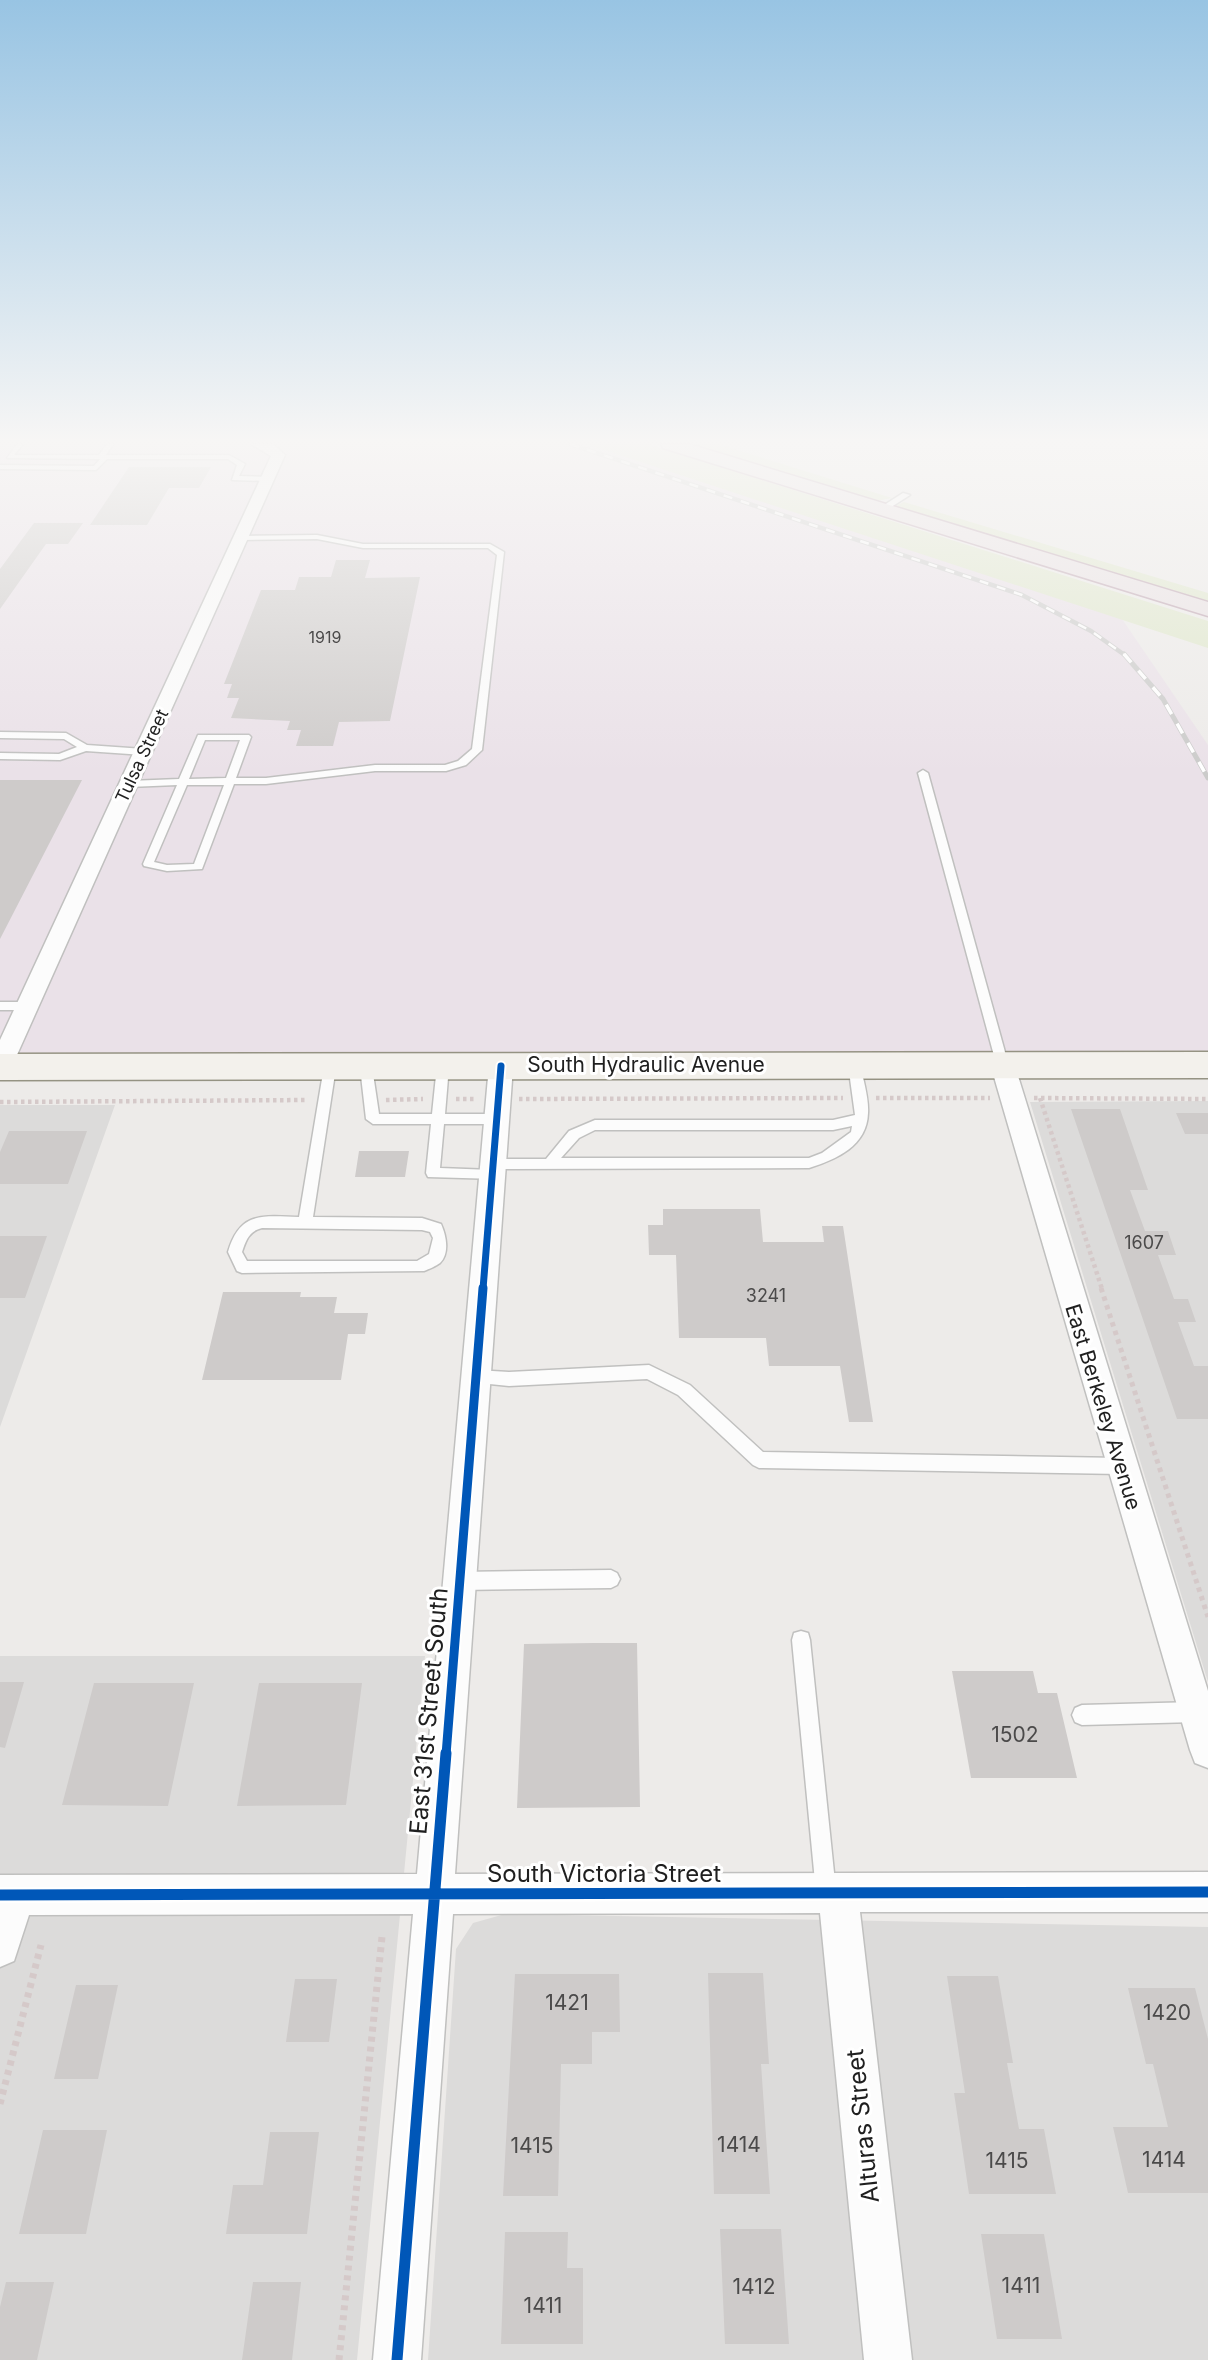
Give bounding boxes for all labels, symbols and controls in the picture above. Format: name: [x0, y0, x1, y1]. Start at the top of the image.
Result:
house number: 1919: [309, 627, 341, 647]
street label: Tulsa Street: [111, 706, 172, 806]
street label: South Hydraulic Avenue: [527, 1052, 765, 1077]
house number: 1607: [1124, 1232, 1164, 1253]
house number: 3241: [746, 1285, 786, 1306]
street label: East Berkeley Avenue: [1060, 1301, 1147, 1513]
street label: East 31st Street South: [403, 1586, 454, 1836]
house number: 1502: [991, 1722, 1039, 1747]
street label: South Victoria Street: [487, 1859, 721, 1888]
house number: 1421: [545, 1990, 589, 2015]
house number: 1420: [1143, 2000, 1191, 2025]
street label: Alturas Street: [840, 2048, 885, 2204]
house number: 1414: [717, 2132, 761, 2157]
house number: 1415: [510, 2133, 554, 2158]
house number: 1414: [1142, 2147, 1186, 2172]
house number: 1415: [985, 2148, 1029, 2173]
house number: 1411: [1002, 2273, 1040, 2298]
house number: 1412: [732, 2274, 776, 2299]
house number: 1411: [524, 2293, 562, 2318]

